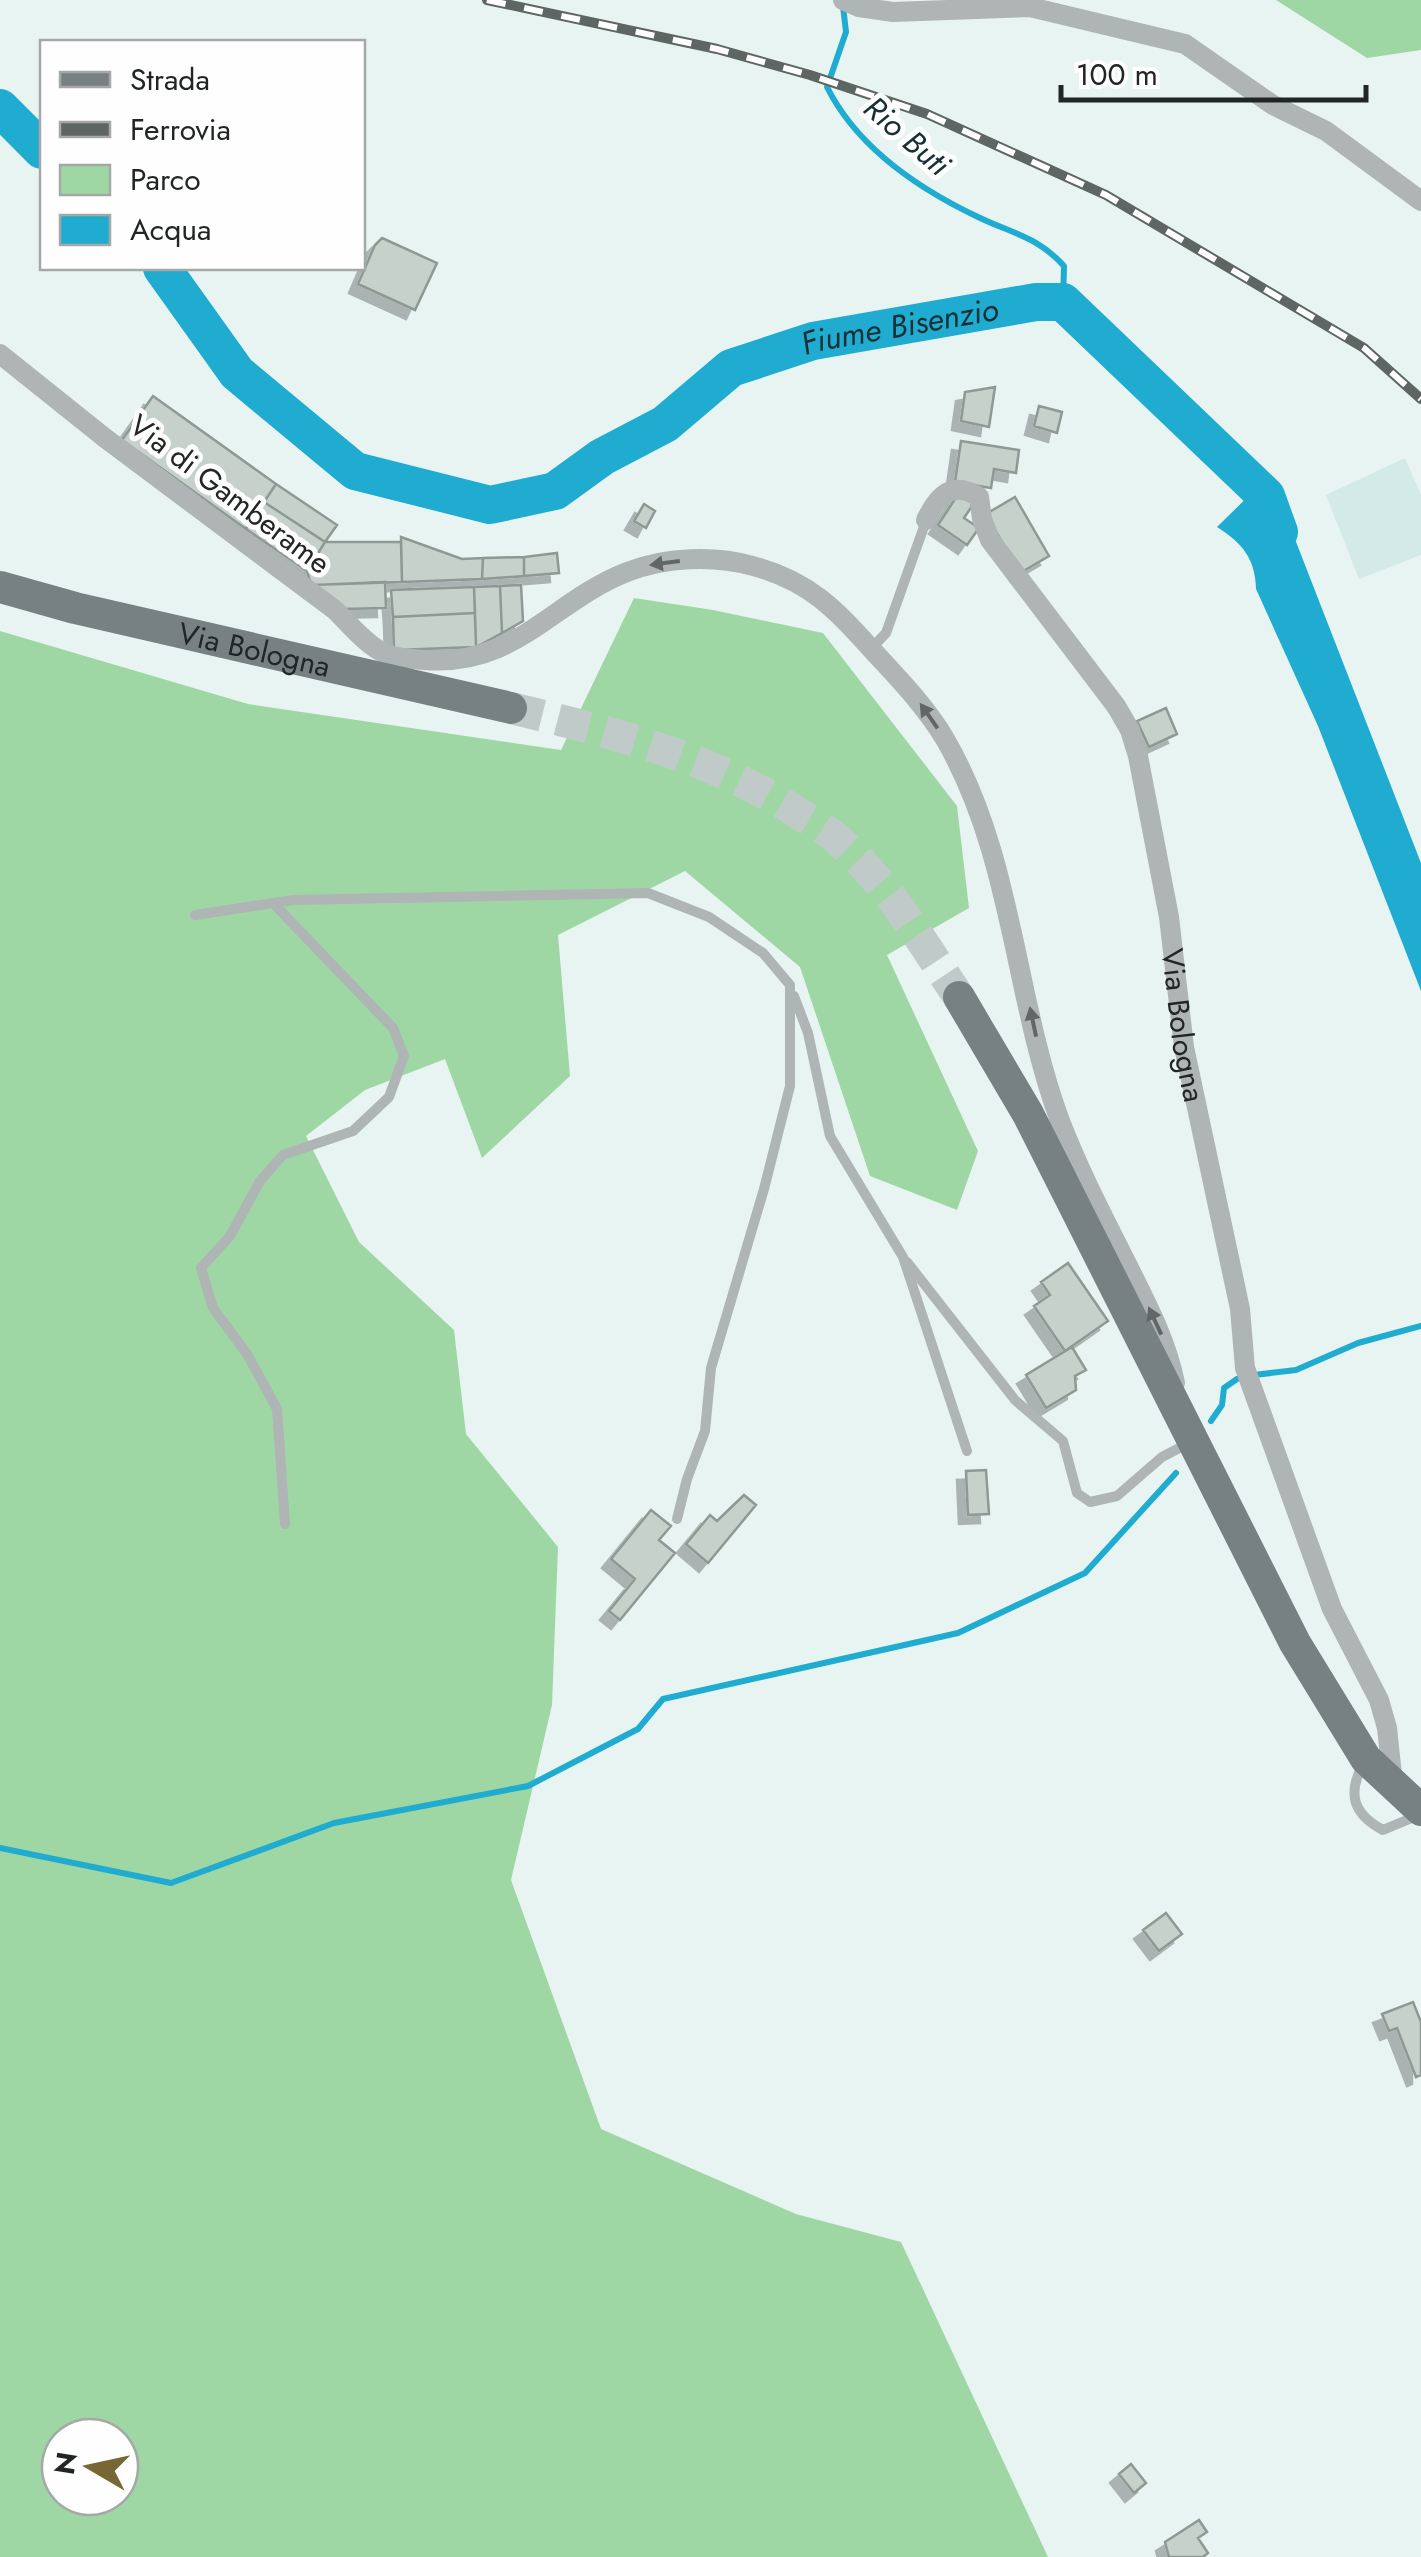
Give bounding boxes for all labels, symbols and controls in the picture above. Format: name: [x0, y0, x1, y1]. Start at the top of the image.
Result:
legend: [40, 40, 365, 270]
scale bar: [1061, 40, 1366, 102]
text: 100 m: [1076, 53, 1158, 96]
text: Strada: [130, 58, 210, 101]
water label: Rio Buti: [854, 85, 961, 187]
text: Ferrovia: [130, 108, 231, 151]
text: Parco: [130, 158, 201, 201]
text: Acqua: [130, 208, 211, 251]
water label: Fiume Bisenzio: [795, 286, 1002, 367]
street label: Via di Gamberame: [120, 404, 340, 584]
one-way arrow: [649, 556, 680, 571]
street label: Via Bologna: [174, 611, 335, 687]
one-way arrow: [920, 703, 939, 729]
street label: Via Bologna: [1151, 946, 1217, 1106]
one-way arrow: [1024, 1006, 1040, 1037]
one-way arrow: [1147, 1306, 1163, 1336]
north arrow: [40, 2417, 140, 2517]
text: N: [44, 2449, 88, 2477]

